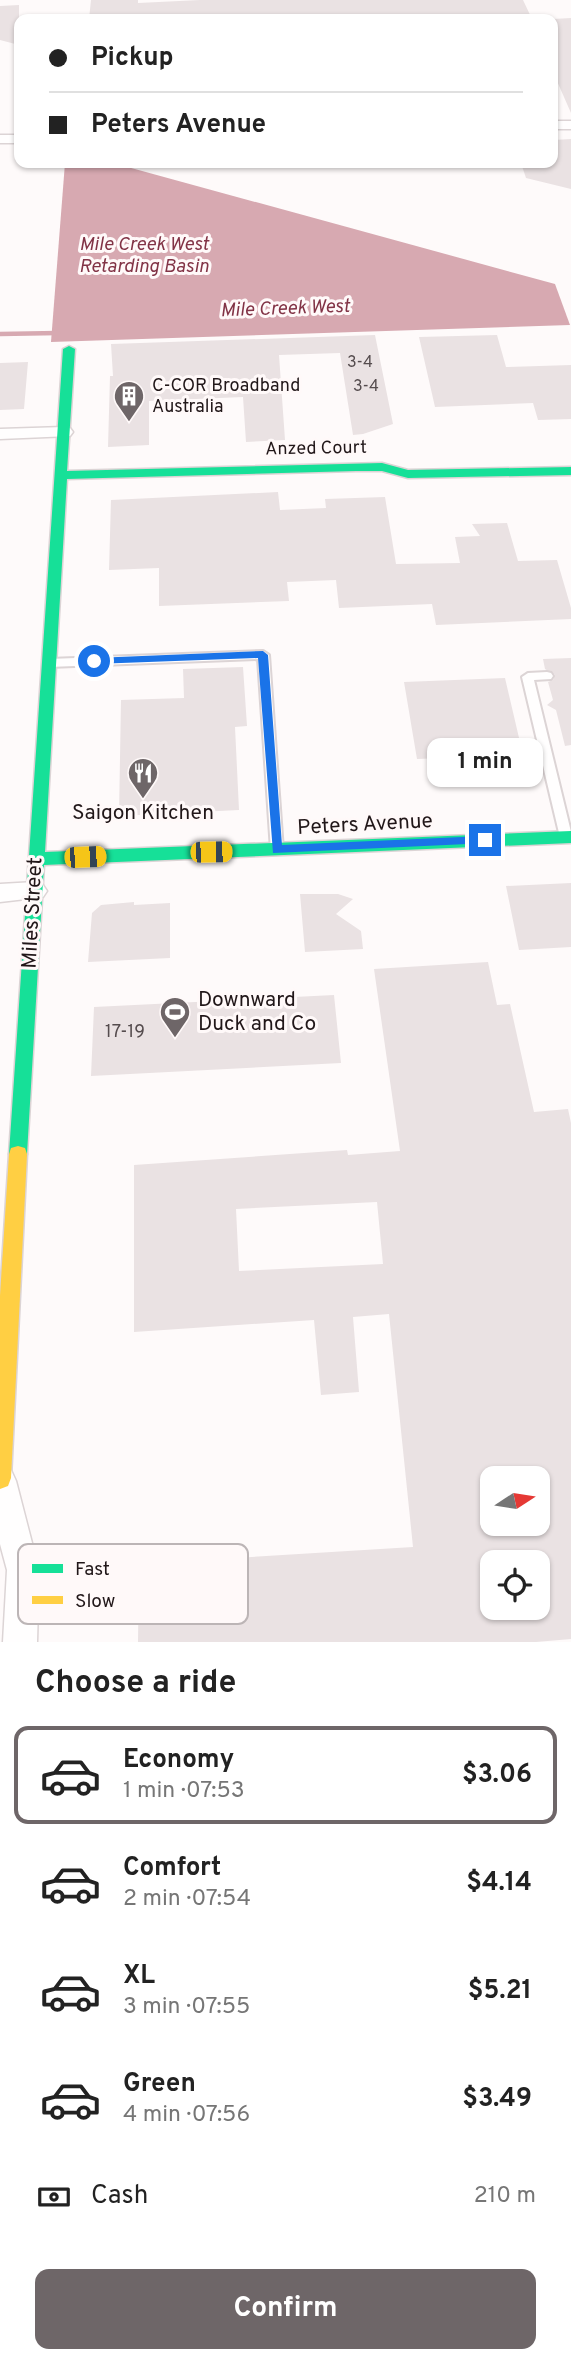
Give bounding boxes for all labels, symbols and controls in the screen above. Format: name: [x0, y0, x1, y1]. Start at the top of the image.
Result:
text: Pickup: [91, 42, 174, 75]
text: Peters Avenue: [91, 109, 266, 142]
water label: Mile Creek West Retarding Basin: [79, 233, 210, 279]
water label: Mile Creek West: [220, 295, 351, 323]
house number: 3-4: [347, 353, 373, 373]
place label: C-COR Broadband Australia: [152, 375, 300, 419]
house number: 3-4: [353, 377, 379, 397]
building icon: C-COR Broadband Australia: [112, 379, 146, 423]
street label: Anzed Court: [265, 437, 367, 461]
route start: [78, 645, 110, 677]
callout: 1 min: [427, 738, 543, 788]
text: 1 min: [457, 748, 513, 777]
restaurant icon: Saigon Kitchen: [126, 756, 160, 800]
place label: Saigon Kitchen: [72, 800, 214, 827]
street label: Peters Avenue: [297, 808, 433, 842]
route end: [469, 824, 501, 856]
car: [190, 841, 233, 863]
car: [64, 846, 107, 868]
street label: Miles Street: [17, 857, 49, 969]
place label: Downward Duck and Co: [198, 987, 316, 1038]
sports icon: Downward Duck and Co: [158, 995, 192, 1039]
house number: 17-19: [105, 1021, 145, 1044]
north arrow: [480, 1466, 550, 1536]
map controls: [480, 1466, 550, 1620]
legend: [18, 1544, 248, 1624]
button: locate: [480, 1550, 550, 1620]
text: Fast: [75, 1558, 110, 1582]
text: Slow: [75, 1590, 115, 1614]
text: Choose a ride: [35, 1664, 236, 1704]
icon: car: [39, 1744, 102, 1807]
text: Economy: [123, 1744, 234, 1777]
text: $3.06: [462, 1759, 532, 1792]
text: 1 min · 07:53: [123, 1777, 245, 1806]
icon: car: [39, 1852, 102, 1915]
text: Comfort: [123, 1852, 221, 1885]
text: $4.14: [466, 1867, 532, 1900]
text: 2 min · 07:54: [123, 1885, 251, 1914]
icon: car: [39, 1960, 102, 2023]
text: XL: [123, 1960, 155, 1993]
text: $5.21: [468, 1975, 532, 2008]
text: 3 min · 07:55: [123, 1993, 250, 2022]
icon: car: [39, 2068, 102, 2131]
text: Green: [123, 2068, 196, 2101]
text: $3.49: [462, 2083, 532, 2116]
text: 4 min · 07:56: [123, 2101, 250, 2130]
icon: cash: [35, 2178, 73, 2216]
text: Cash: [91, 2180, 148, 2213]
text: 210 m: [474, 2182, 536, 2211]
button: Confirm: [35, 2269, 536, 2349]

